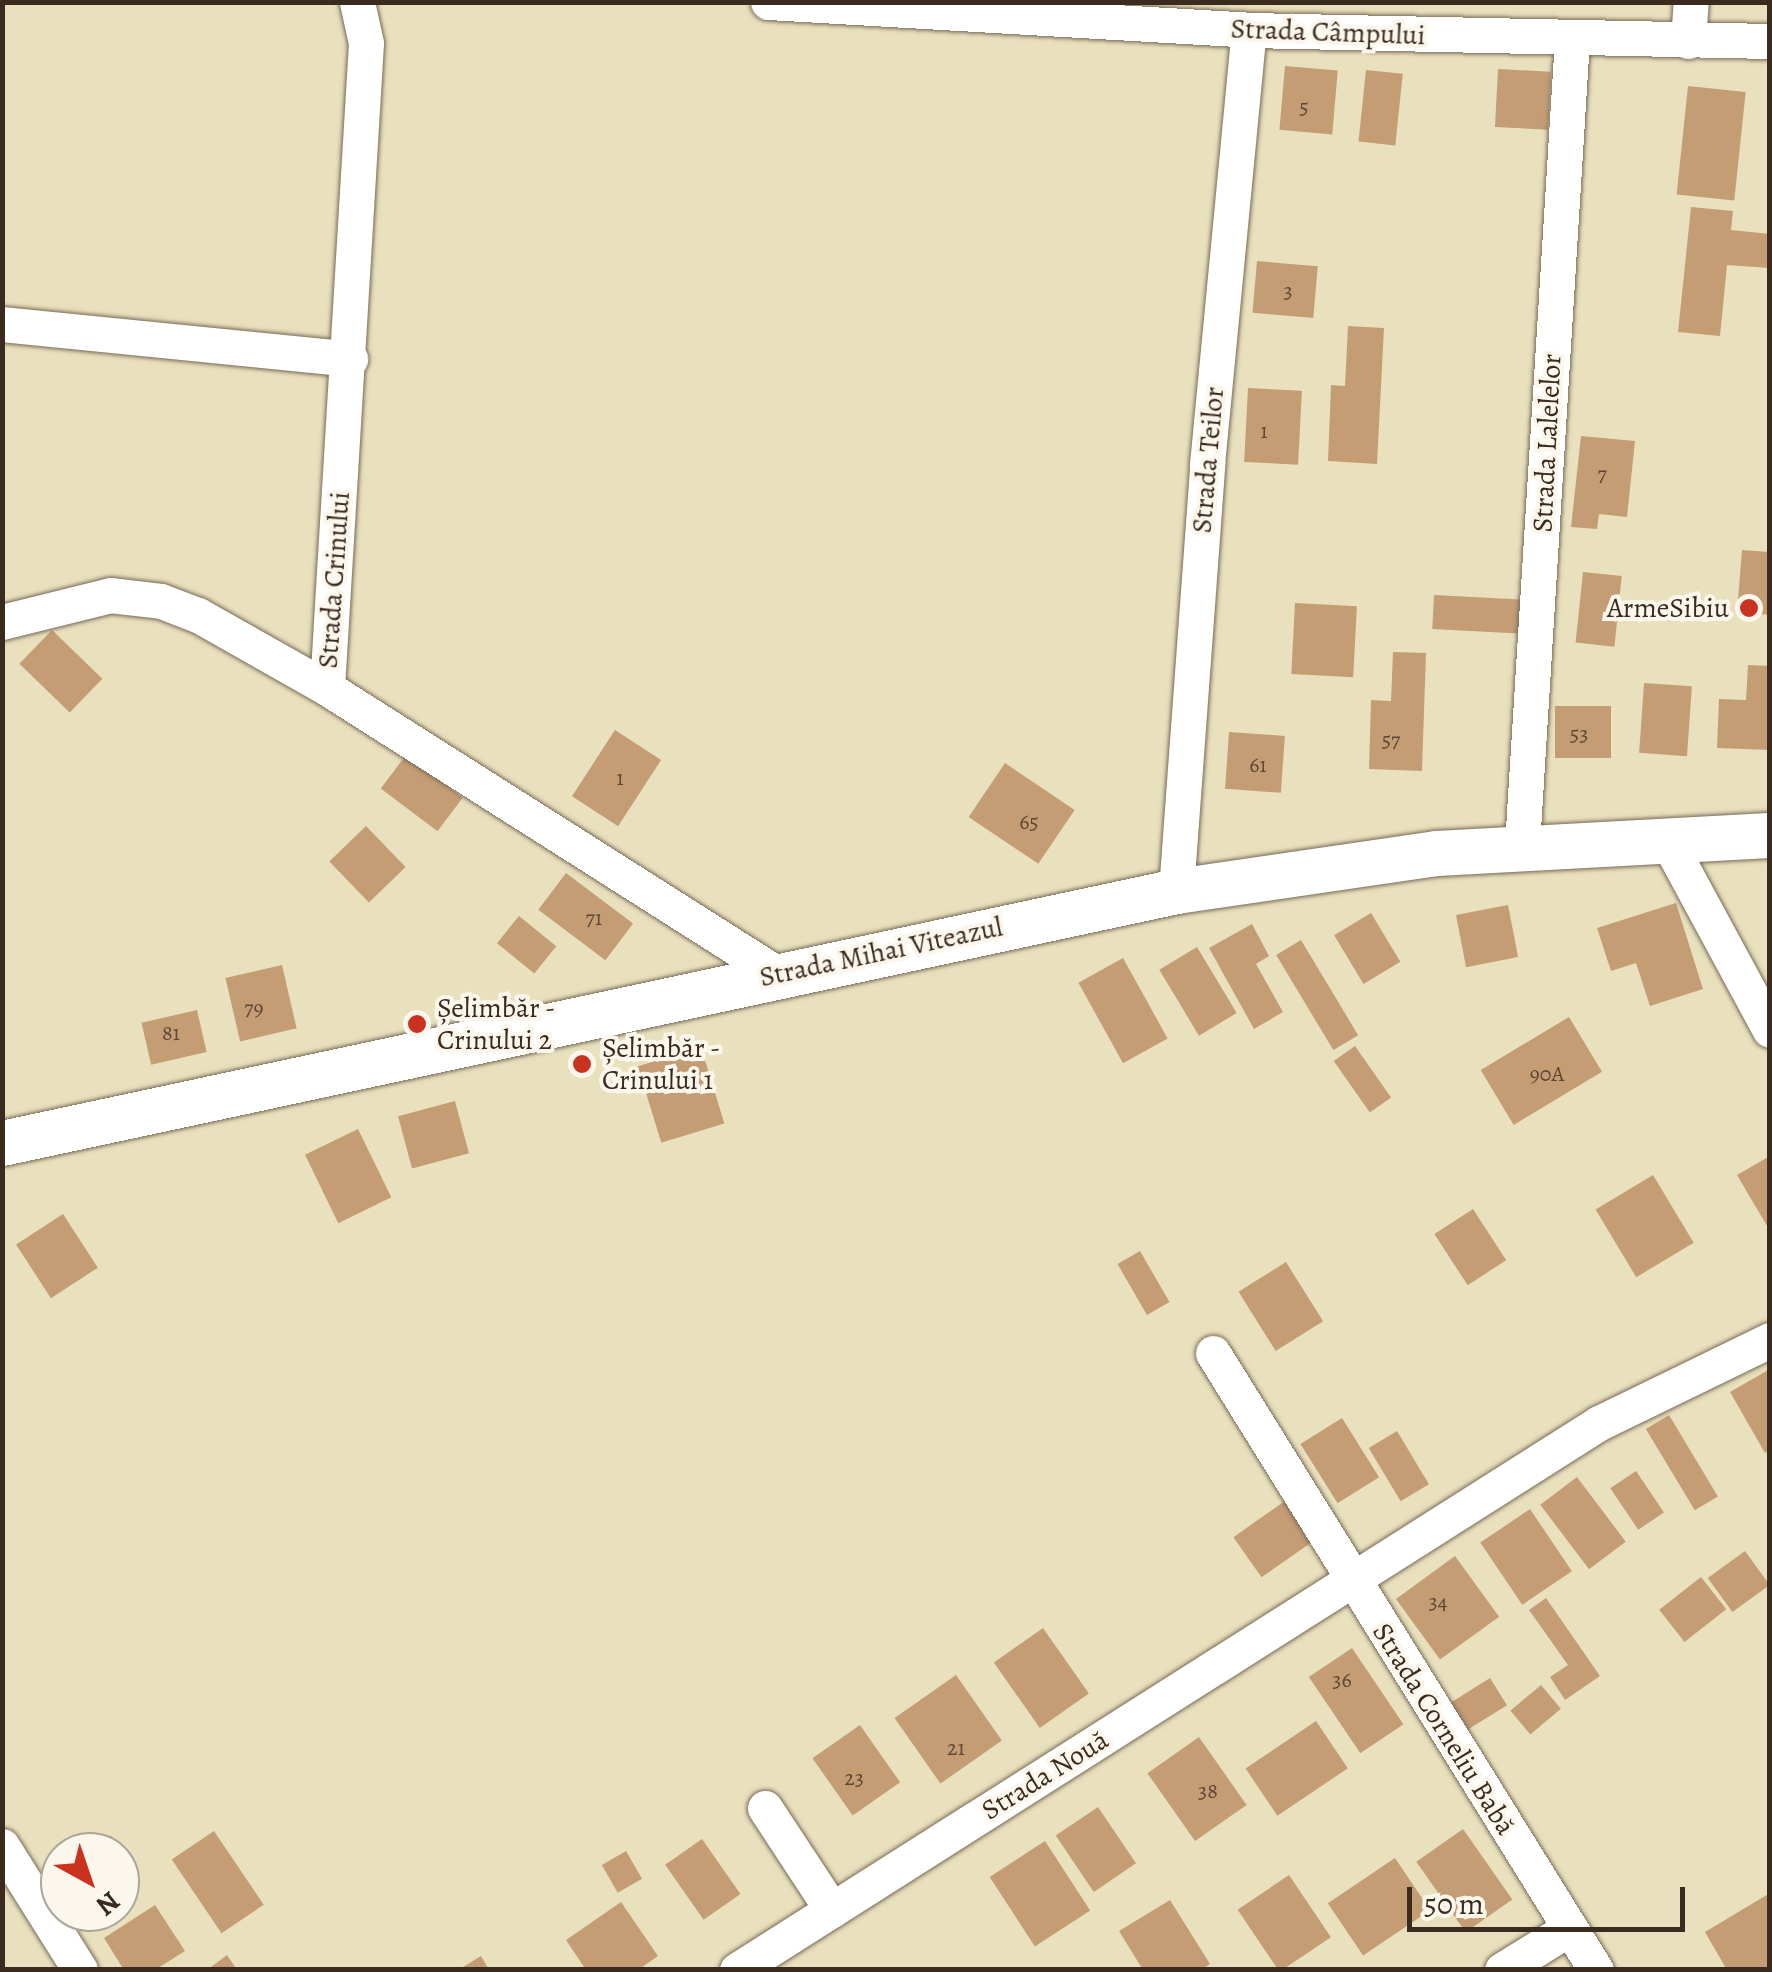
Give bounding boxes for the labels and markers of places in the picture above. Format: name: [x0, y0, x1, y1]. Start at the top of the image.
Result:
place label: ArmeSibiu: [1607, 591, 1729, 625]
marker: ArmeSibiu: [1738, 597, 1760, 619]
place label: Șelimbăr - Crinului 2: [437, 991, 556, 1057]
marker: Șelimbăr - Crinului 2: [406, 1013, 428, 1035]
place label: Șelimbăr - Crinului 1: [602, 1031, 721, 1097]
marker: Șelimbăr - Crinului 1: [571, 1053, 593, 1075]

